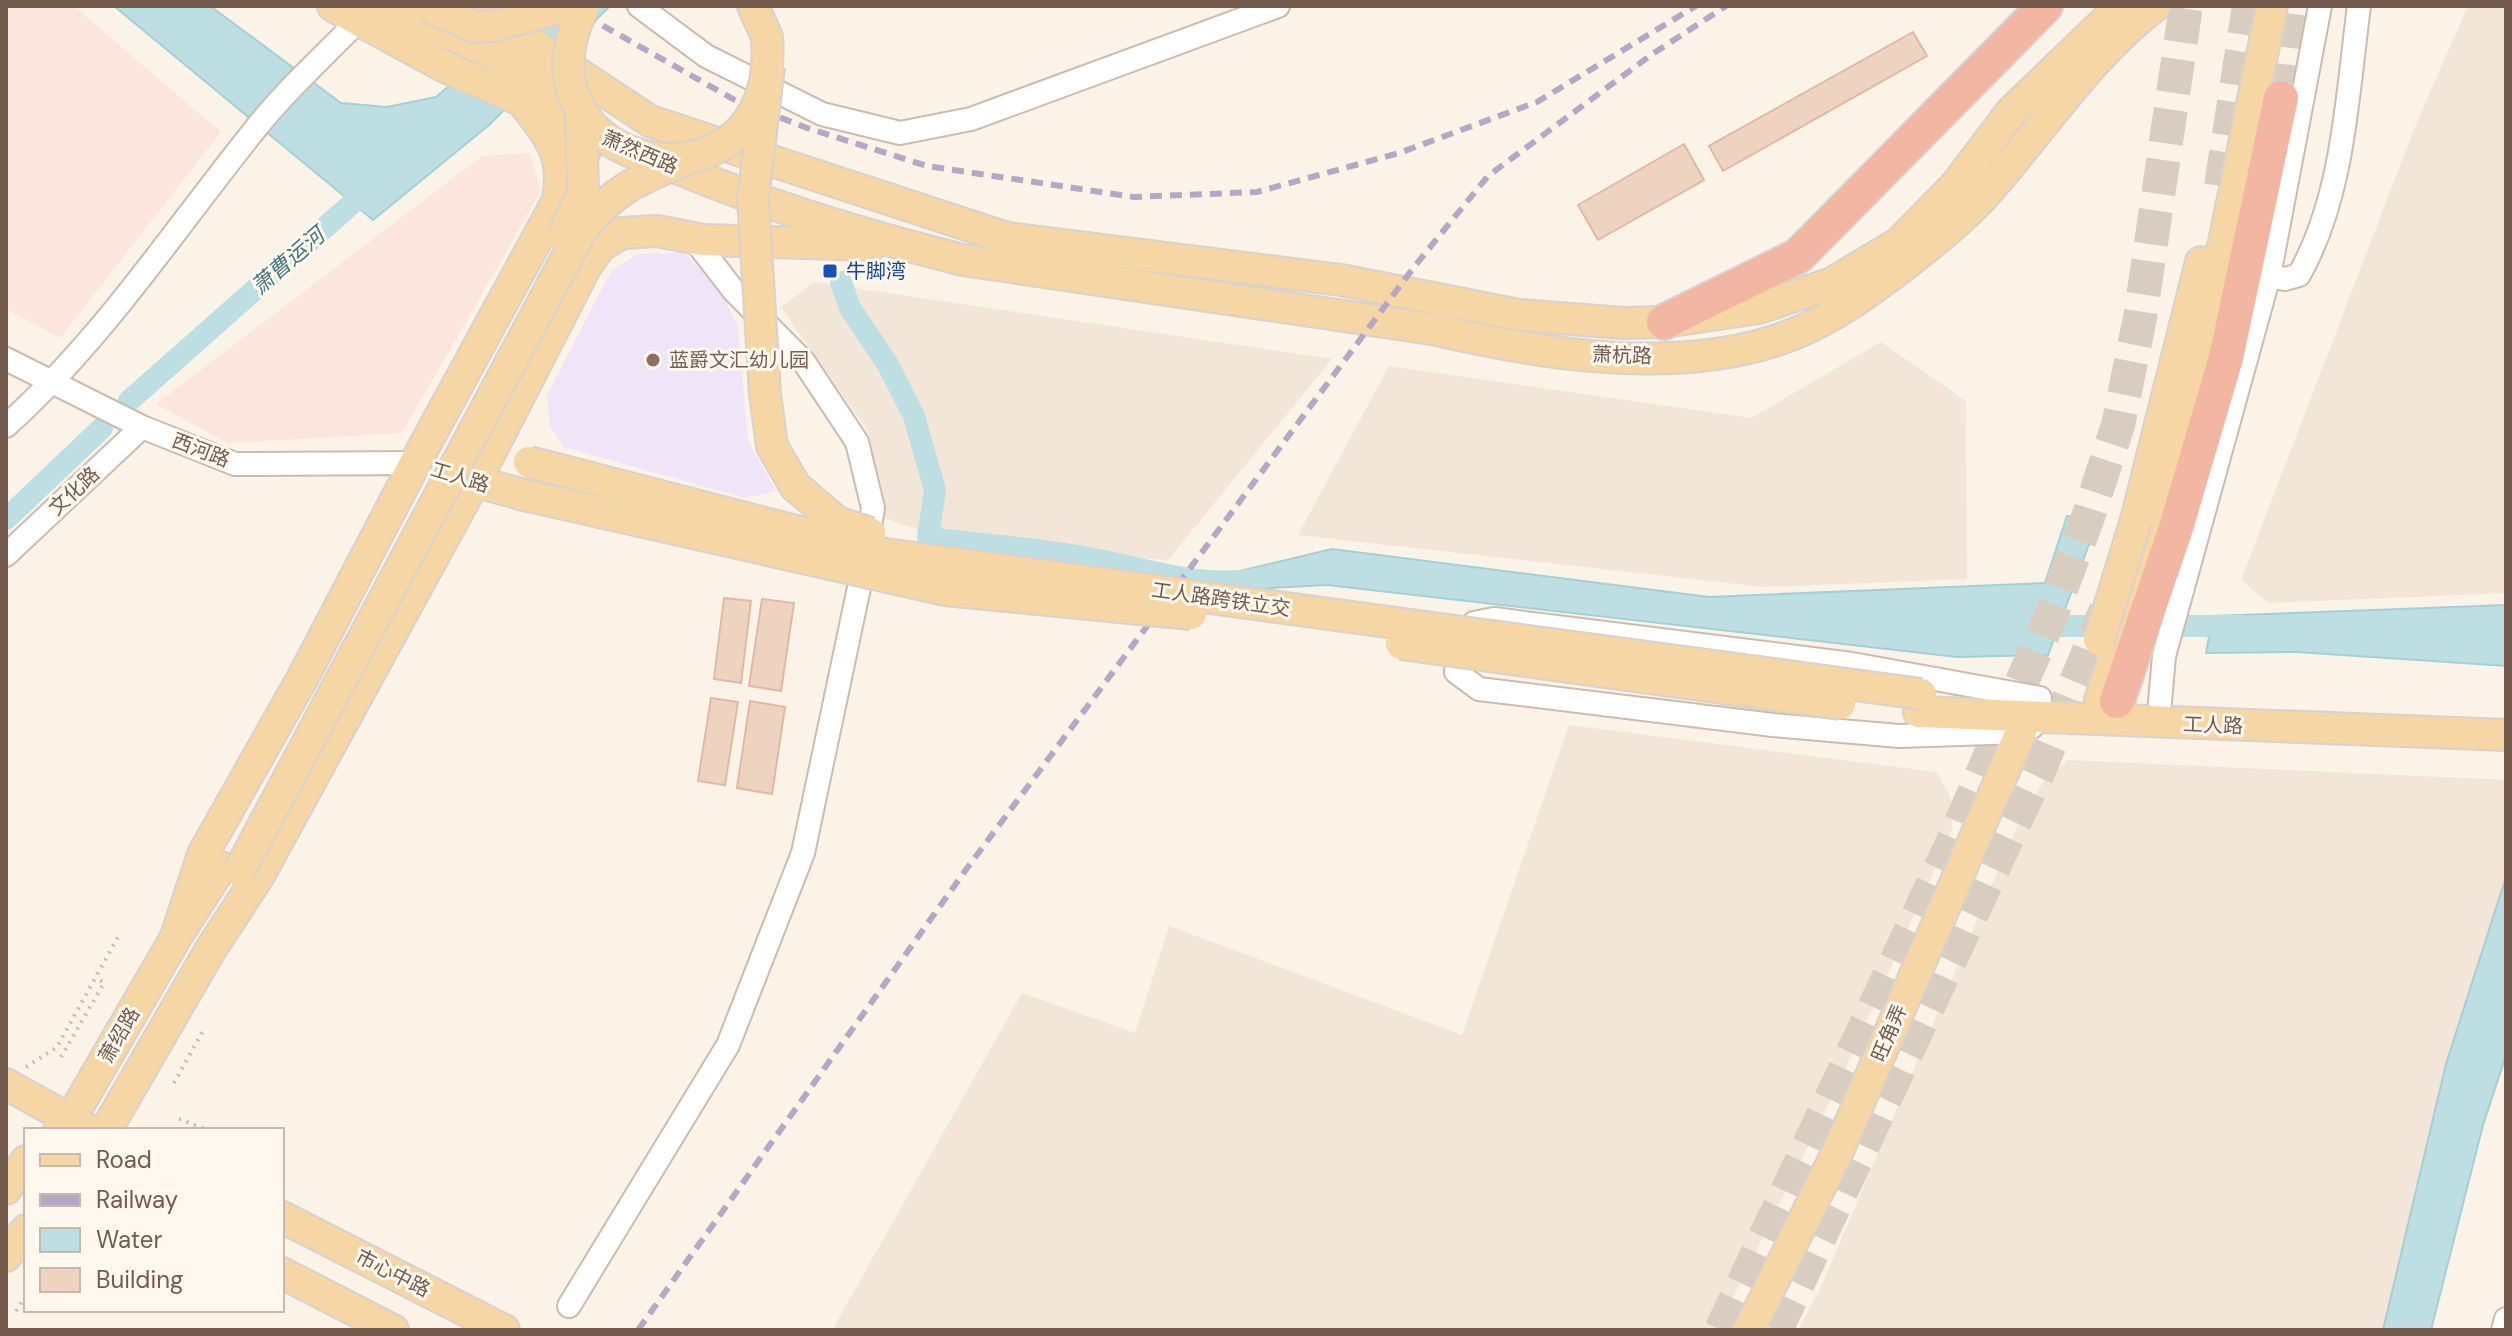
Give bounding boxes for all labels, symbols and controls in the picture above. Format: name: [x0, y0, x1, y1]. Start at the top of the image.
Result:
street label: 萧然西路: [598, 124, 682, 180]
water label: 萧曹运河: [245, 219, 334, 301]
place label: 牛脚湾: [846, 258, 906, 284]
marker: 牛脚湾: [821, 262, 839, 280]
street label: 萧杭路: [1592, 341, 1652, 369]
place label: 蓝爵文汇幼儿园: [669, 347, 809, 373]
marker: 蓝爵文汇幼儿园: [644, 351, 662, 369]
street label: 西河路: [168, 427, 234, 473]
street label: 工人路: [428, 456, 492, 498]
street label: 文化路: [43, 461, 105, 521]
street label: 工人路跨铁立交: [1150, 576, 1292, 622]
street label: 工人路: [2183, 711, 2243, 739]
street label: 旺角弄: [1865, 1000, 1913, 1066]
street label: 萧绍路: [93, 1003, 145, 1067]
legend: [24, 1128, 284, 1312]
text: Road: [96, 1144, 152, 1175]
text: Railway: [96, 1184, 178, 1215]
text: Water: [96, 1224, 162, 1255]
street label: 市心中路: [351, 1243, 435, 1303]
text: Building: [96, 1264, 183, 1295]

